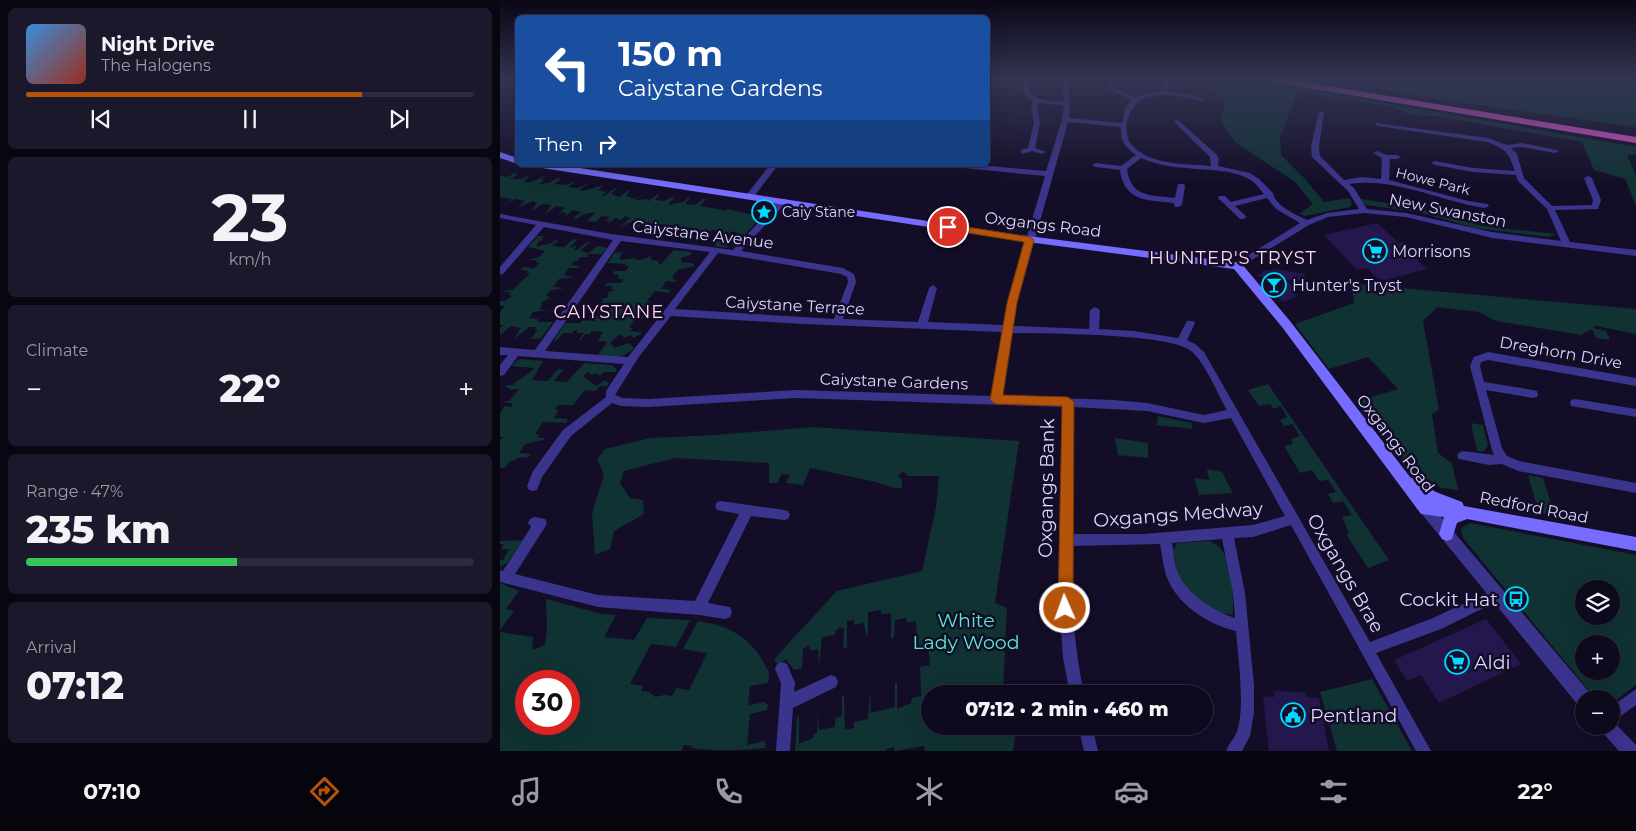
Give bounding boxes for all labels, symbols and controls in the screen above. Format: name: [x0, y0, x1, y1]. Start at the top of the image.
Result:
text: 150 m: [618, 32, 723, 75]
text: Night Drive: [101, 33, 215, 56]
icon: left: [535, 35, 600, 100]
text: The Halogens: [101, 56, 211, 75]
text: Caiystane Gardens: [618, 75, 823, 102]
icon: previous: [87, 105, 115, 133]
icon: pause: [236, 105, 264, 133]
icon: next: [385, 105, 413, 133]
icon: right: [593, 130, 621, 158]
text: Then: [535, 133, 583, 156]
street label: Howe Park: [1394, 163, 1473, 199]
text: 23: [212, 178, 288, 257]
street label: New Swanston: [1388, 190, 1508, 231]
place icon: Caiy Stane: [751, 199, 777, 225]
place label: Caiy Stane: [782, 203, 855, 221]
pin: [927, 206, 969, 248]
street label: Oxgangs Road: [983, 208, 1102, 241]
icon: arrive: [934, 213, 962, 241]
street label: Caiystane Avenue: [631, 216, 775, 253]
supermarket icon: Morrisons: [1362, 238, 1388, 264]
place label: Morrisons: [1392, 242, 1471, 261]
district label: HUNTER'S TRYST: [1149, 247, 1317, 269]
text: km/h: [229, 250, 271, 269]
bar icon: Hunter's Tryst: [1261, 272, 1287, 298]
place label: Hunter's Tryst: [1292, 276, 1403, 295]
street label: Caiystane Terrace: [725, 292, 865, 319]
district label: CAIYSTANE: [554, 301, 664, 323]
street label: Dreghorn Drive: [1498, 332, 1624, 373]
text: Climate: [26, 341, 88, 360]
text: 22°: [219, 365, 281, 412]
street label: Caiystane Gardens: [819, 369, 969, 394]
text: −: [26, 372, 42, 406]
text: +: [458, 372, 474, 406]
street label: Oxgangs Road: [1353, 391, 1439, 496]
street label: Oxgangs Bank: [1034, 417, 1059, 558]
text: Range · 47%: [26, 482, 123, 501]
street label: Redford Road: [1478, 488, 1590, 527]
street label: Oxgangs Medway: [1093, 497, 1264, 532]
text: 235 km: [26, 506, 171, 553]
street label: Oxgangs Brae: [1302, 510, 1389, 637]
map controls: [1575, 580, 1620, 735]
button: layers: [1575, 580, 1620, 625]
position arrow: [1038, 581, 1090, 633]
bus stop icon: Cockit Hat: [1503, 586, 1529, 612]
place label: Cockit Hat: [1399, 588, 1498, 611]
park label: White Lady Wood: [912, 609, 1020, 654]
button: +: [1575, 635, 1620, 680]
text: Arrival: [26, 638, 76, 657]
supermarket icon: Aldi: [1444, 649, 1470, 675]
place label: Aldi: [1474, 651, 1511, 674]
text: 07:12: [26, 662, 124, 709]
speed limit sign: 30: [515, 670, 580, 735]
button: −: [1575, 690, 1620, 735]
text: 07:12 · 2 min · 460 m: [965, 698, 1169, 721]
public building icon: Pentland: [1280, 702, 1306, 728]
place label: Pentland: [1310, 704, 1397, 727]
icon: directions: [307, 774, 342, 809]
icon: music: [509, 774, 544, 809]
icon: phone: [711, 774, 746, 809]
icon: climate: [912, 774, 947, 809]
icon: car: [1114, 774, 1149, 809]
icon: filters: [1316, 774, 1351, 809]
text: 07:10: [83, 778, 141, 805]
text: 22°: [1517, 778, 1553, 805]

